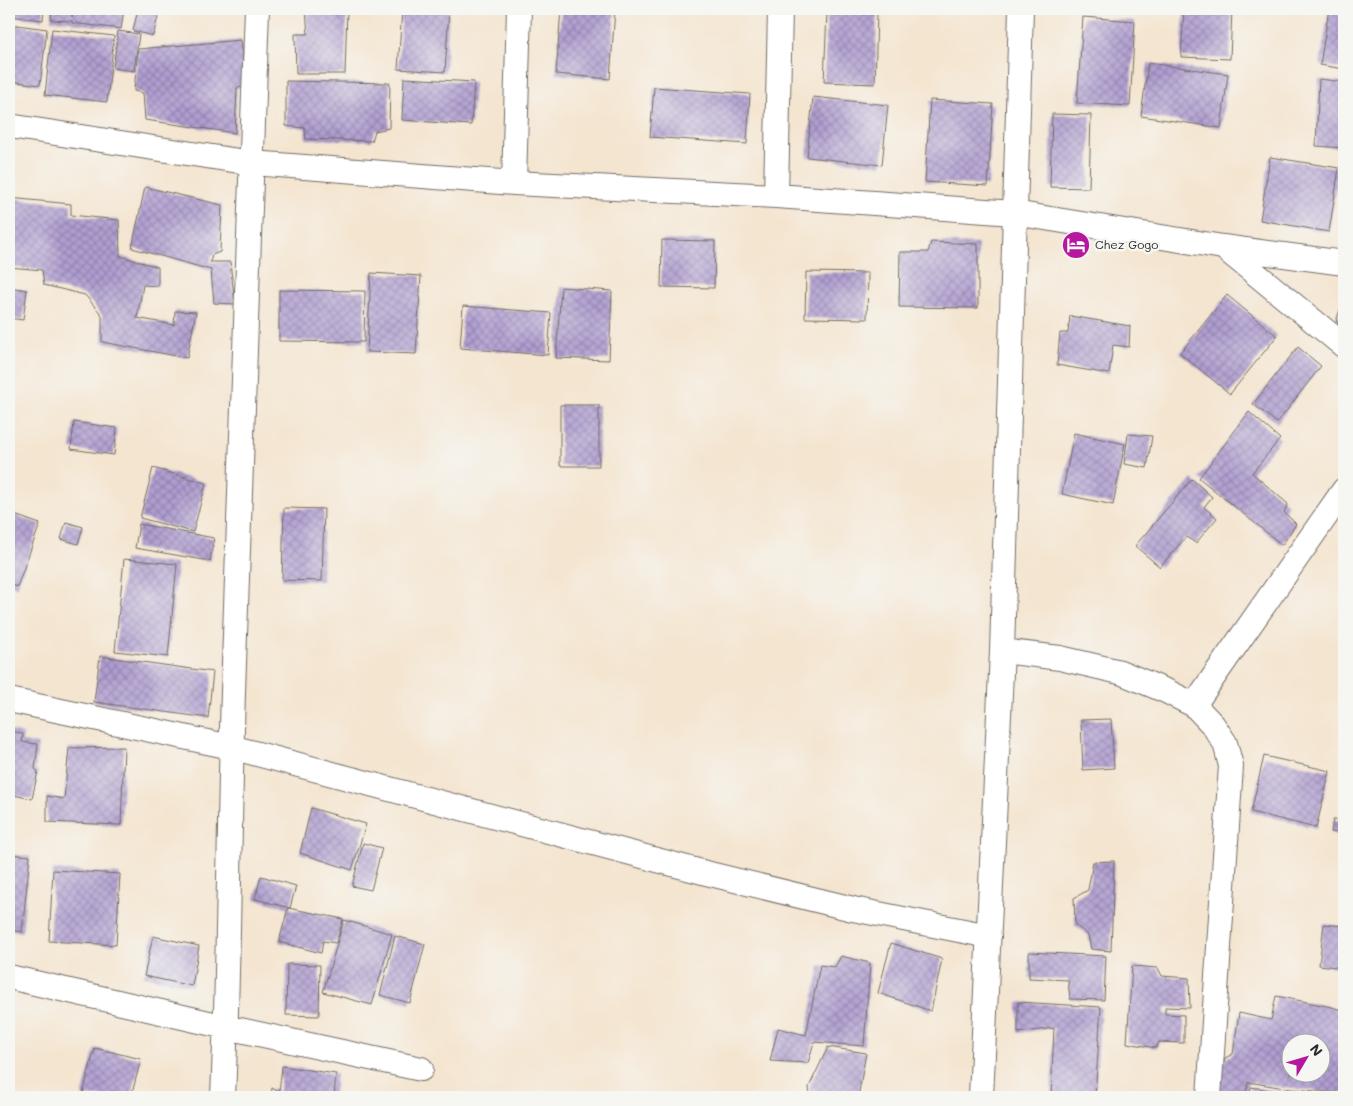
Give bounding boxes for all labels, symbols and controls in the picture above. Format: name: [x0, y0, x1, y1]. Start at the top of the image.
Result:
hotel icon: Chez Gogo: [1061, 230, 1091, 260]
place label: Chez Gogo: [1095, 236, 1158, 252]
north arrow: [1280, 1034, 1330, 1084]
text: N: [1306, 1040, 1327, 1060]

